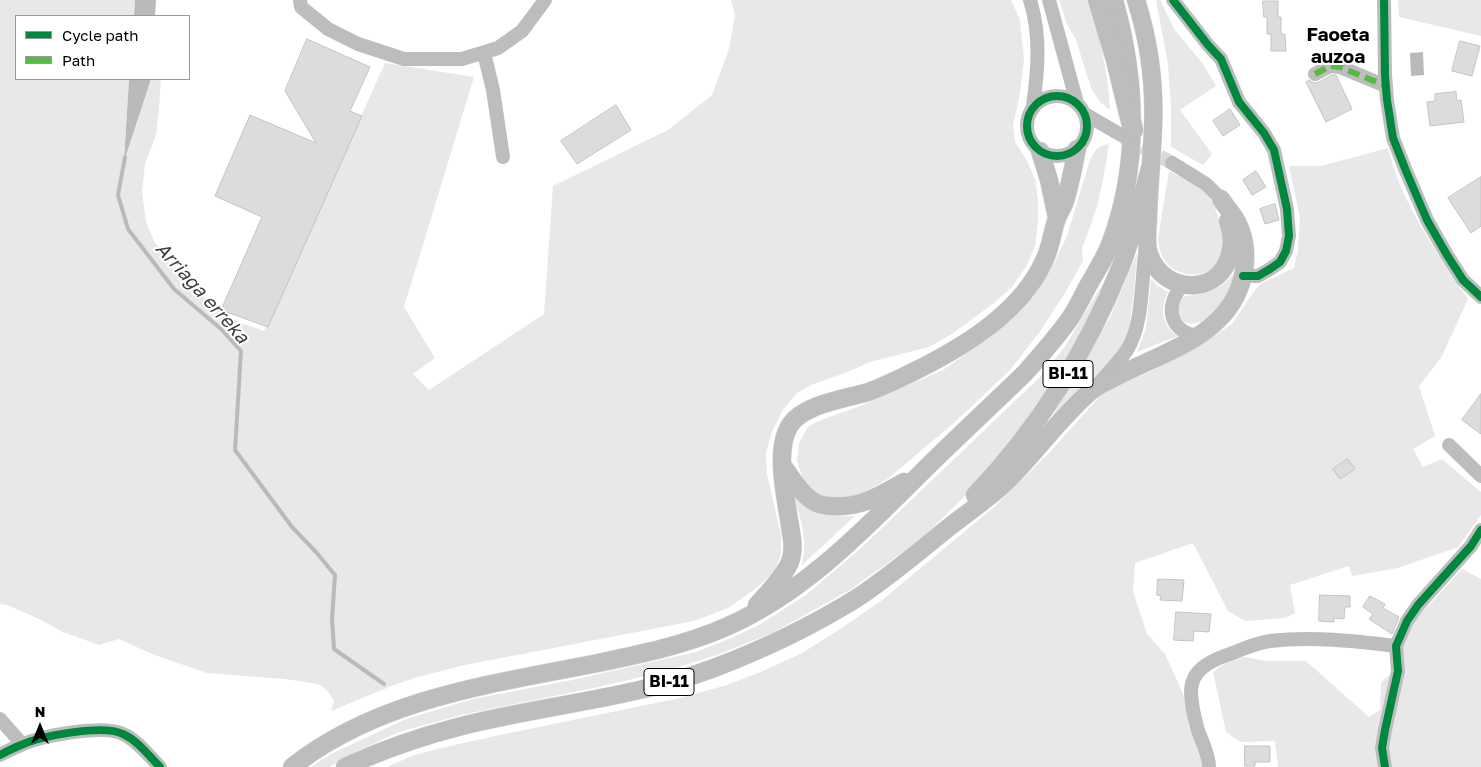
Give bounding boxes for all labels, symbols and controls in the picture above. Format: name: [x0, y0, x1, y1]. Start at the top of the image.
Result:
legend: [15, 15, 190, 80]
district label: Faoeta auzoa: [1306, 24, 1370, 68]
text: Cycle path: [62, 26, 138, 44]
text: Path: [62, 51, 95, 69]
water label: Arriaga erreka: [151, 238, 253, 348]
road number: BI-11: [1043, 360, 1093, 388]
road number: BI-11: [644, 669, 694, 696]
north arrow: [15, 702, 65, 752]
text: N: [35, 703, 45, 720]

